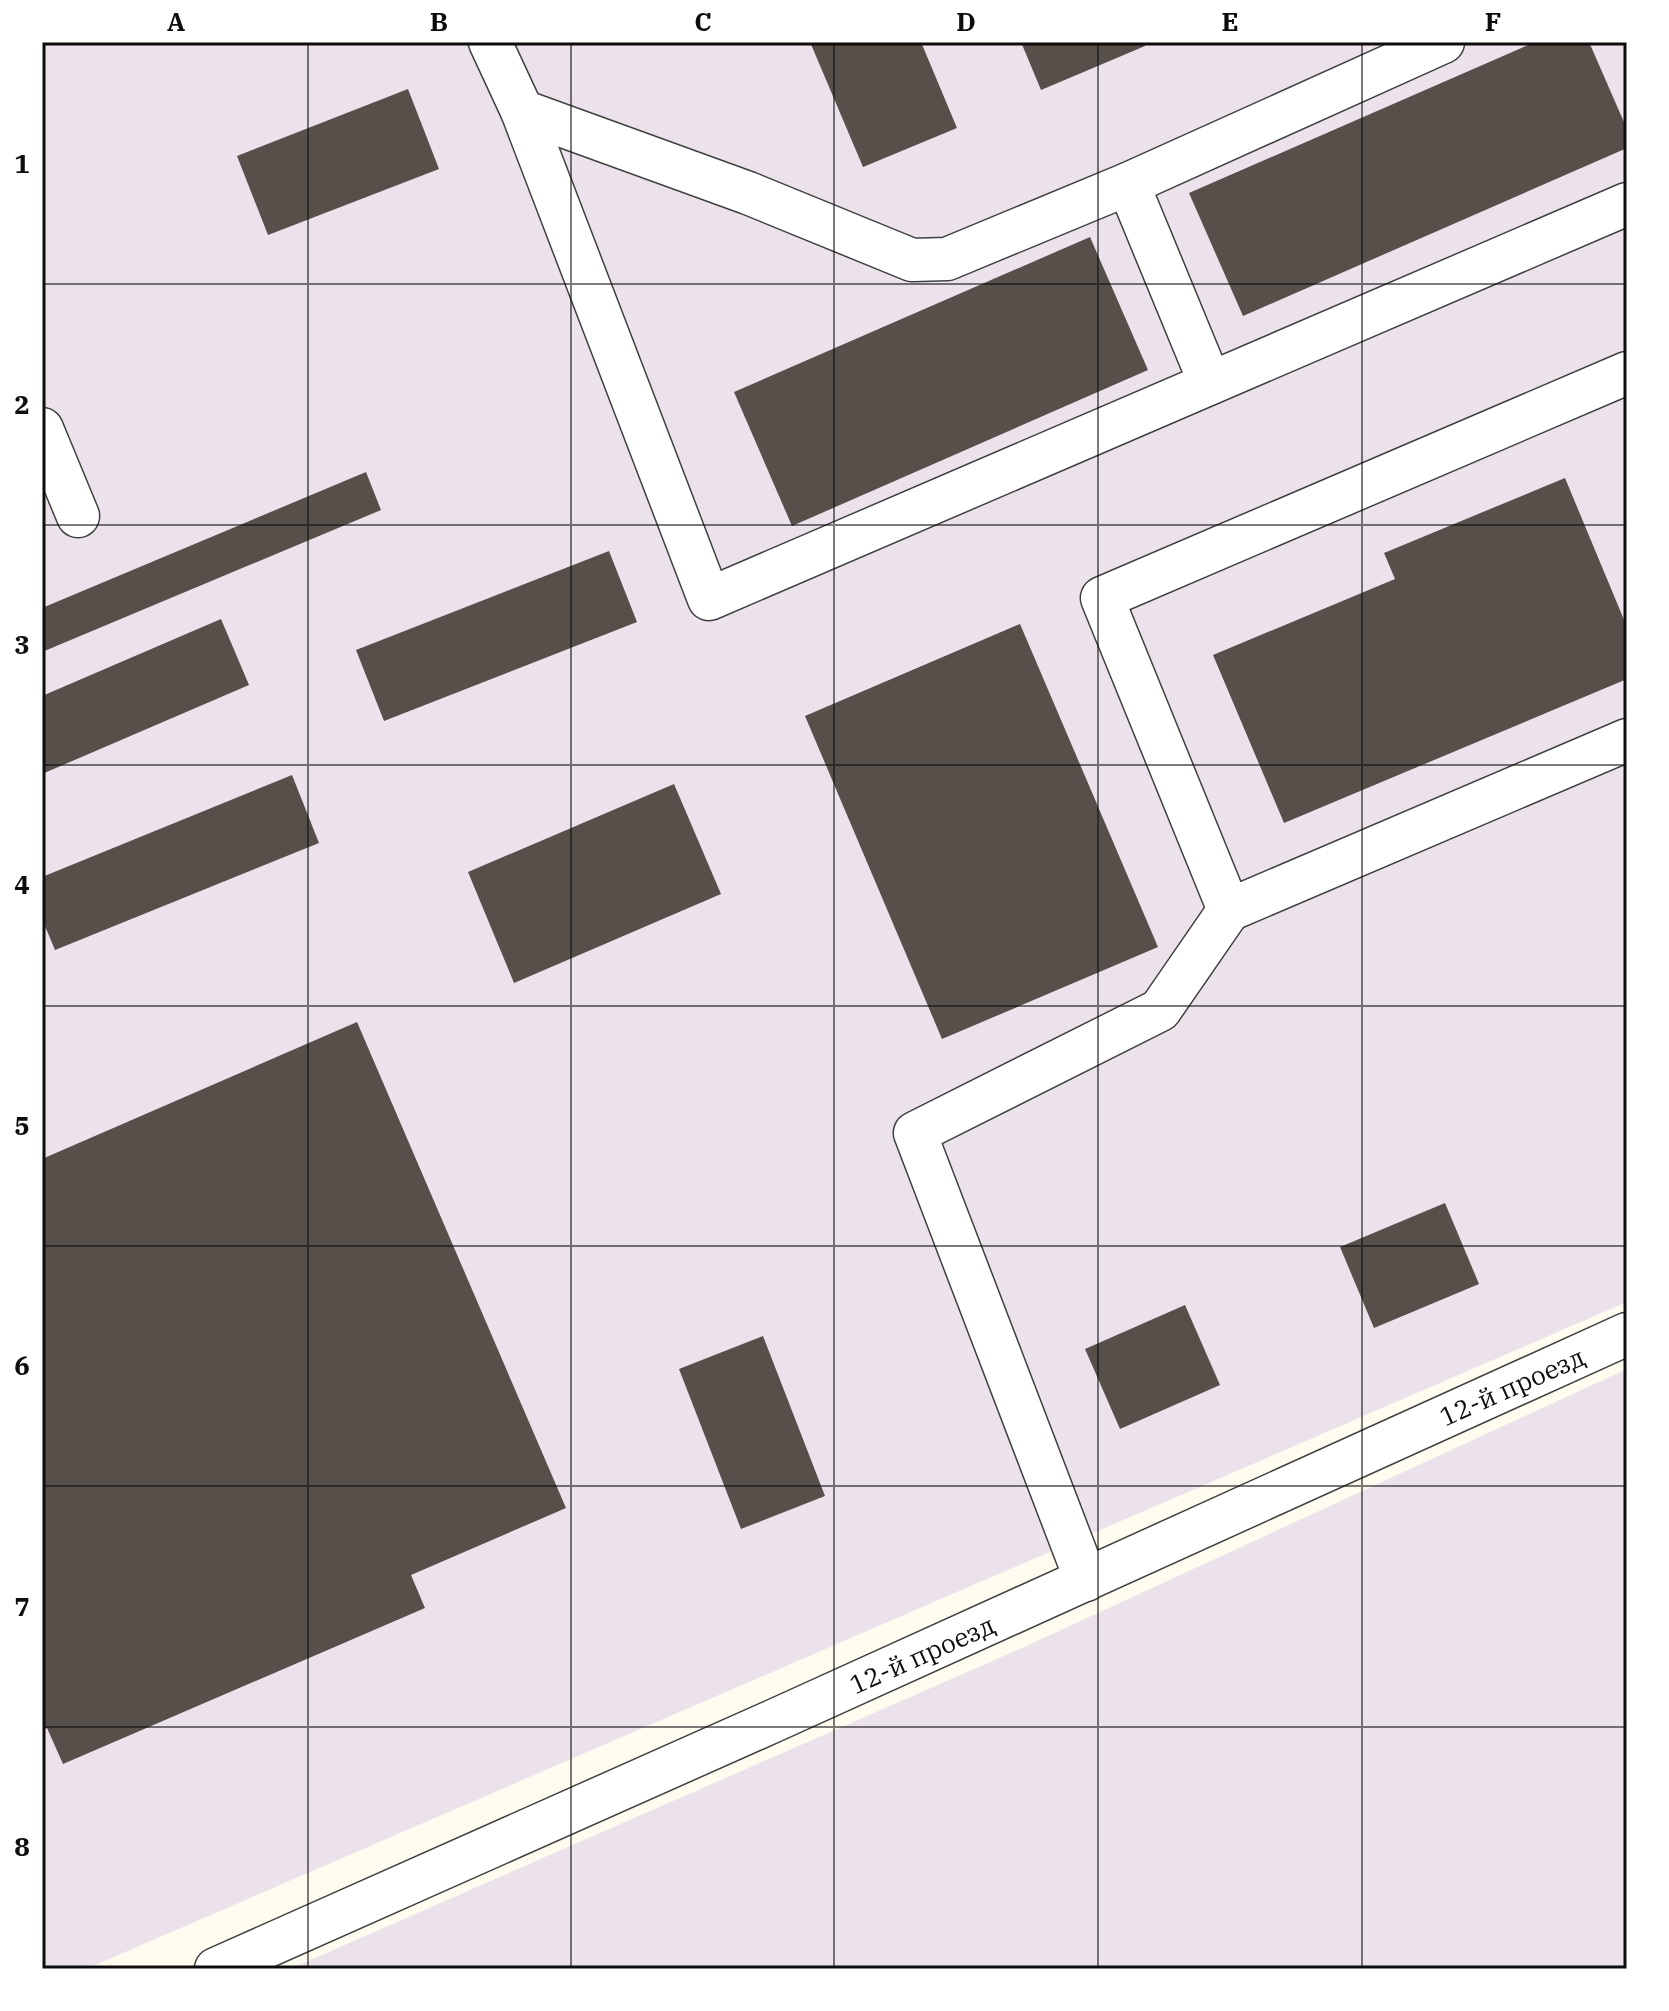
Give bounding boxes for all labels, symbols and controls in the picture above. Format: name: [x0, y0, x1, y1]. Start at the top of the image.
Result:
text: A: [167, 4, 185, 38]
text: B: [430, 4, 448, 38]
text: C: [694, 4, 712, 38]
text: D: [956, 4, 976, 38]
text: E: [1221, 4, 1239, 38]
text: F: [1485, 4, 1501, 38]
text: 1: [14, 146, 30, 180]
text: 2: [14, 387, 30, 421]
text: 3: [14, 627, 30, 661]
text: 4: [14, 867, 30, 901]
text: 5: [14, 1108, 30, 1142]
street label: 12-й проезд: [1434, 1339, 1590, 1433]
text: 6: [14, 1348, 30, 1382]
text: 7: [14, 1589, 30, 1623]
street label: 12-й проезд: [844, 1607, 1000, 1701]
text: 8: [14, 1829, 30, 1863]

